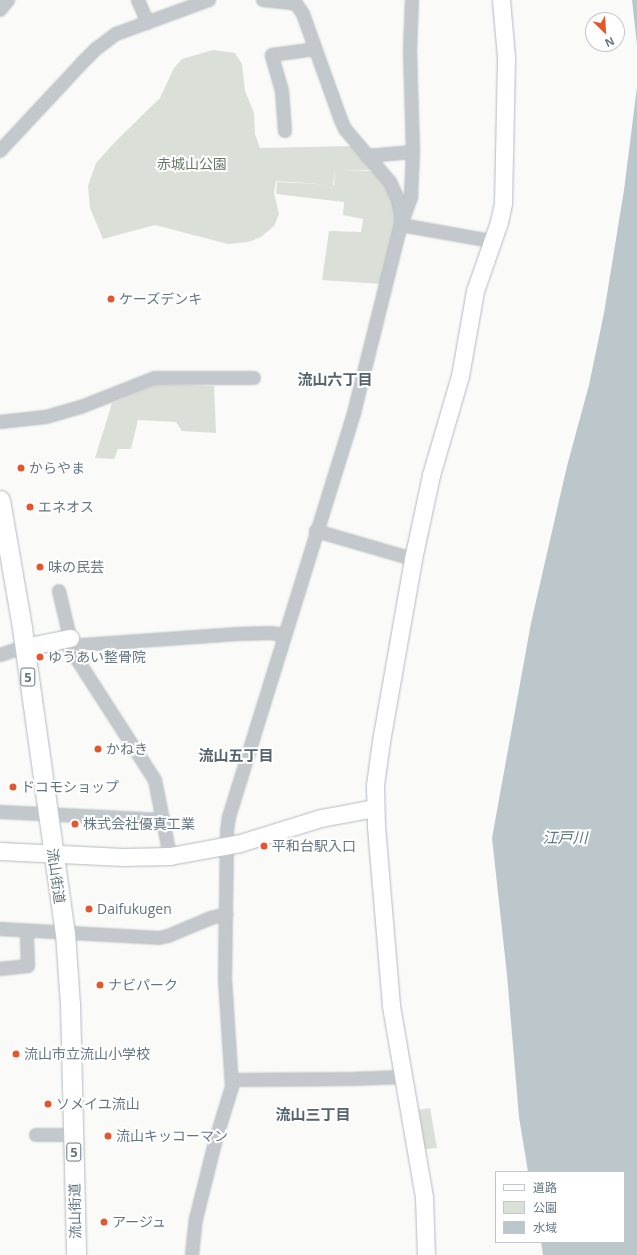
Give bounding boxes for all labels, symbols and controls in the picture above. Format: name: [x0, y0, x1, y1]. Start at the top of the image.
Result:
north arrow: [585, 12, 625, 52]
text: N: [603, 34, 617, 51]
park label: 赤城山公園: [157, 156, 227, 172]
place label: ケーズデンキ: [119, 291, 203, 307]
marker: ケーズデンキ: [106, 294, 116, 304]
district label: 流山六丁目: [298, 371, 372, 389]
place label: からやま: [29, 460, 85, 476]
marker: からやま: [16, 463, 26, 473]
place label: エネオス: [38, 499, 94, 515]
marker: エネオス: [25, 502, 35, 512]
place label: 味の民芸: [48, 559, 104, 575]
marker: 味の民芸: [35, 562, 45, 572]
place label: ゆうあい整骨院: [48, 649, 146, 665]
marker: ゆうあい整骨院: [35, 652, 45, 662]
road number: 5: [20, 666, 36, 688]
place label: かねき: [106, 741, 148, 757]
marker: かねき: [93, 744, 103, 754]
district label: 流山五丁目: [199, 747, 273, 765]
place label: ドコモショップ: [21, 779, 119, 795]
marker: ドコモショップ: [8, 782, 18, 792]
place label: 株式会社優真工業: [83, 816, 195, 832]
marker: 株式会社優真工業: [70, 819, 80, 829]
water label: 江戸川: [543, 829, 587, 847]
place label: 平和台駅入口: [272, 838, 356, 854]
marker: 平和台駅入口: [259, 841, 269, 851]
street label: 流山街道: [44, 847, 68, 905]
place label: Daifukugen: [97, 901, 172, 917]
marker: Daifukugen: [84, 904, 94, 914]
place label: ナビパーク: [108, 977, 178, 993]
marker: ナビパーク: [95, 980, 105, 990]
place label: 流山市立流山小学校: [24, 1046, 150, 1062]
marker: 流山市立流山小学校: [11, 1049, 21, 1059]
place label: ソメイユ流山: [56, 1096, 140, 1112]
marker: ソメイユ流山: [43, 1099, 53, 1109]
district label: 流山三丁目: [276, 1106, 350, 1124]
place label: 流山キッコーマン: [116, 1128, 228, 1144]
marker: 流山キッコーマン: [103, 1131, 113, 1141]
road number: 5: [66, 1141, 82, 1163]
legend: [495, 1171, 625, 1243]
text: 道路: [533, 1179, 557, 1196]
street label: 流山街道: [66, 1183, 84, 1239]
text: 公園: [533, 1199, 557, 1216]
place label: アージュ: [112, 1214, 167, 1230]
marker: アージュ: [99, 1217, 109, 1227]
text: 水域: [533, 1219, 557, 1236]

